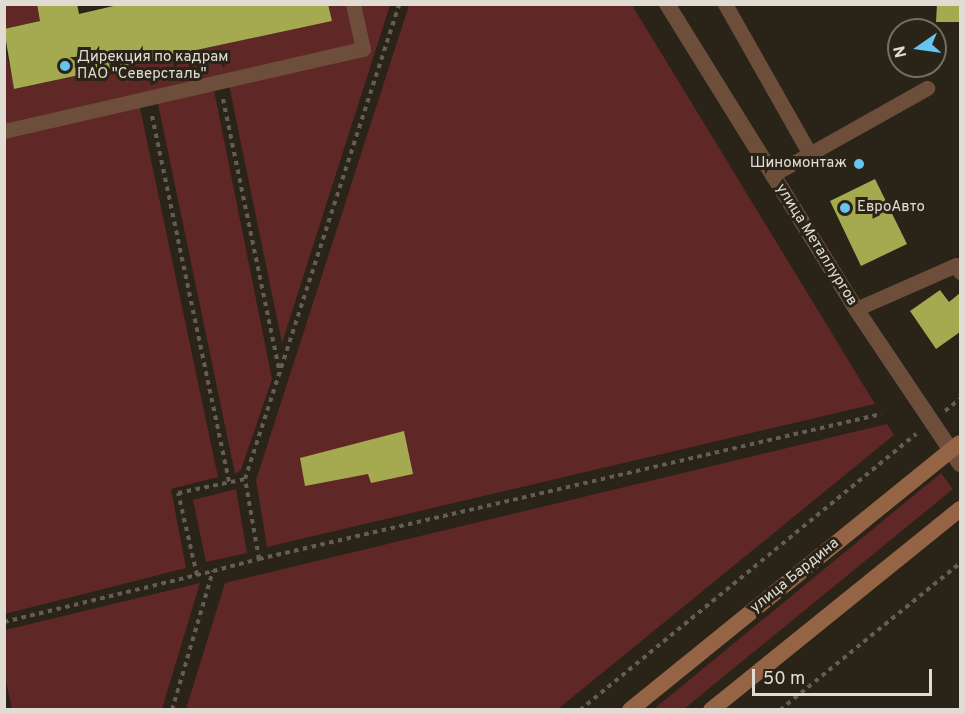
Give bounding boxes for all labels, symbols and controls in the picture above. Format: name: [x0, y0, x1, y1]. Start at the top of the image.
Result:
north arrow: [887, 18, 947, 78]
text: N: [890, 44, 912, 59]
place label: Дирекция по кадрам ПАО "Северсталь": [77, 48, 228, 83]
marker: Дирекция по кадрам ПАО "Северсталь": [58, 59, 72, 73]
place label: Шиномонтаж: [750, 155, 847, 173]
marker: Шиномонтаж: [852, 157, 866, 171]
street label: улица Металлургов: [771, 181, 861, 309]
place label: ЕвроАвто: [857, 199, 925, 217]
marker: ЕвроАвто: [838, 201, 852, 215]
street label: улица Бардина: [747, 535, 843, 617]
scale bar: [755, 657, 935, 695]
text: 50 m: [763, 668, 805, 691]

